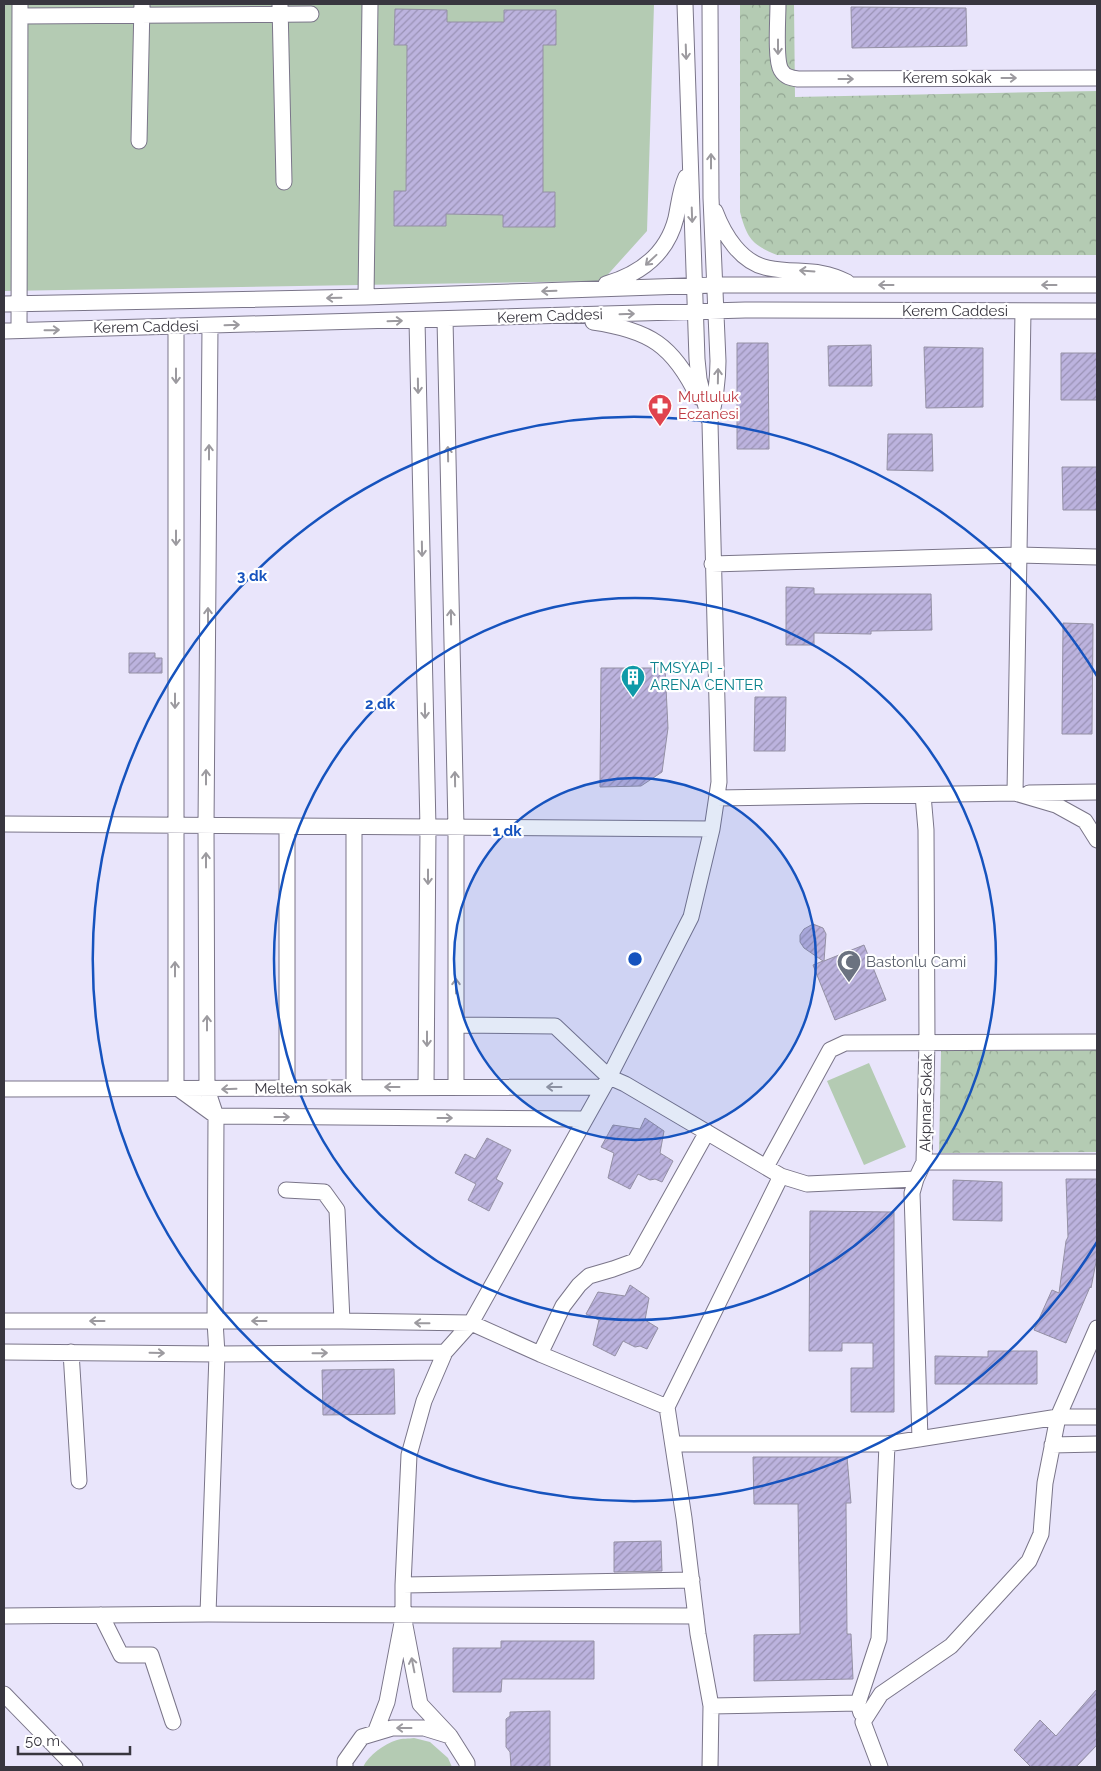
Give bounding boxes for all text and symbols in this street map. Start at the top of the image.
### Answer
one-way arrow [773,38,783,55]
one-way arrow [682,44,691,60]
street label: Kerem sokak [902,69,992,87]
one-way arrow [1000,73,1017,83]
one-way arrow [838,74,854,84]
one-way arrow [706,153,716,170]
one-way arrow [687,207,696,223]
one-way arrow [645,254,658,266]
one-way arrow [799,266,815,276]
one-way arrow [878,280,894,290]
one-way arrow [1041,280,1057,290]
one-way arrow [541,286,557,296]
one-way arrow [326,293,342,302]
street label: Kerem Caddesi [902,302,1008,320]
street label: Kerem Caddesi [497,305,603,327]
one-way arrow [619,309,635,319]
one-way arrow [387,316,403,325]
street label: Kerem Caddesi [93,317,199,337]
one-way arrow [224,321,240,330]
one-way arrow [44,325,60,334]
one-way arrow [172,367,181,383]
one-way arrow [713,368,723,384]
one-way arrow [413,378,423,394]
place label: Mutluluk Eczanesi [678,388,739,423]
pharmacy icon: Mutluluk Eczanesi [647,393,673,427]
one-way arrow [204,445,214,461]
one-way arrow [443,447,453,463]
one-way arrow [171,530,181,546]
one-way arrow [417,540,427,556]
text: 3 dk [237,567,268,585]
one-way arrow [203,607,213,624]
one-way arrow [446,609,456,626]
place label: TMSYAPI - ARENA CENTER [650,659,763,694]
building icon: TMSYAPI - ARENA CENTER [620,664,646,698]
one-way arrow [170,692,180,708]
text: 2 dk [365,695,396,713]
one-way arrow [420,702,430,719]
one-way arrow [201,770,211,786]
one-way arrow [450,772,460,788]
text: 1 dk [492,822,522,840]
one-way arrow [201,853,211,869]
one-way arrow [423,868,432,884]
mosque icon: Bastonlu Cami [836,949,862,983]
centre of rings [626,950,644,968]
place label: Bastonlu Cami [866,953,966,971]
one-way arrow [170,961,180,977]
one-way arrow [451,978,461,994]
one-way arrow [202,1015,212,1032]
one-way arrow [422,1031,431,1047]
street label: Akpınar Sokak [916,1054,936,1152]
street label: Meltem sokak [254,1078,352,1098]
one-way arrow [384,1082,400,1092]
one-way arrow [546,1082,562,1092]
one-way arrow [221,1084,237,1093]
one-way arrow [274,1112,290,1122]
one-way arrow [436,1113,453,1123]
one-way arrow [89,1316,106,1326]
one-way arrow [252,1316,268,1326]
one-way arrow [414,1318,430,1327]
one-way arrow [149,1348,165,1358]
one-way arrow [312,1348,328,1358]
one-way arrow [407,1658,417,1674]
one-way arrow [396,1723,412,1733]
scale bar [18,1724,130,1756]
text: 50 m [25,1732,60,1750]

